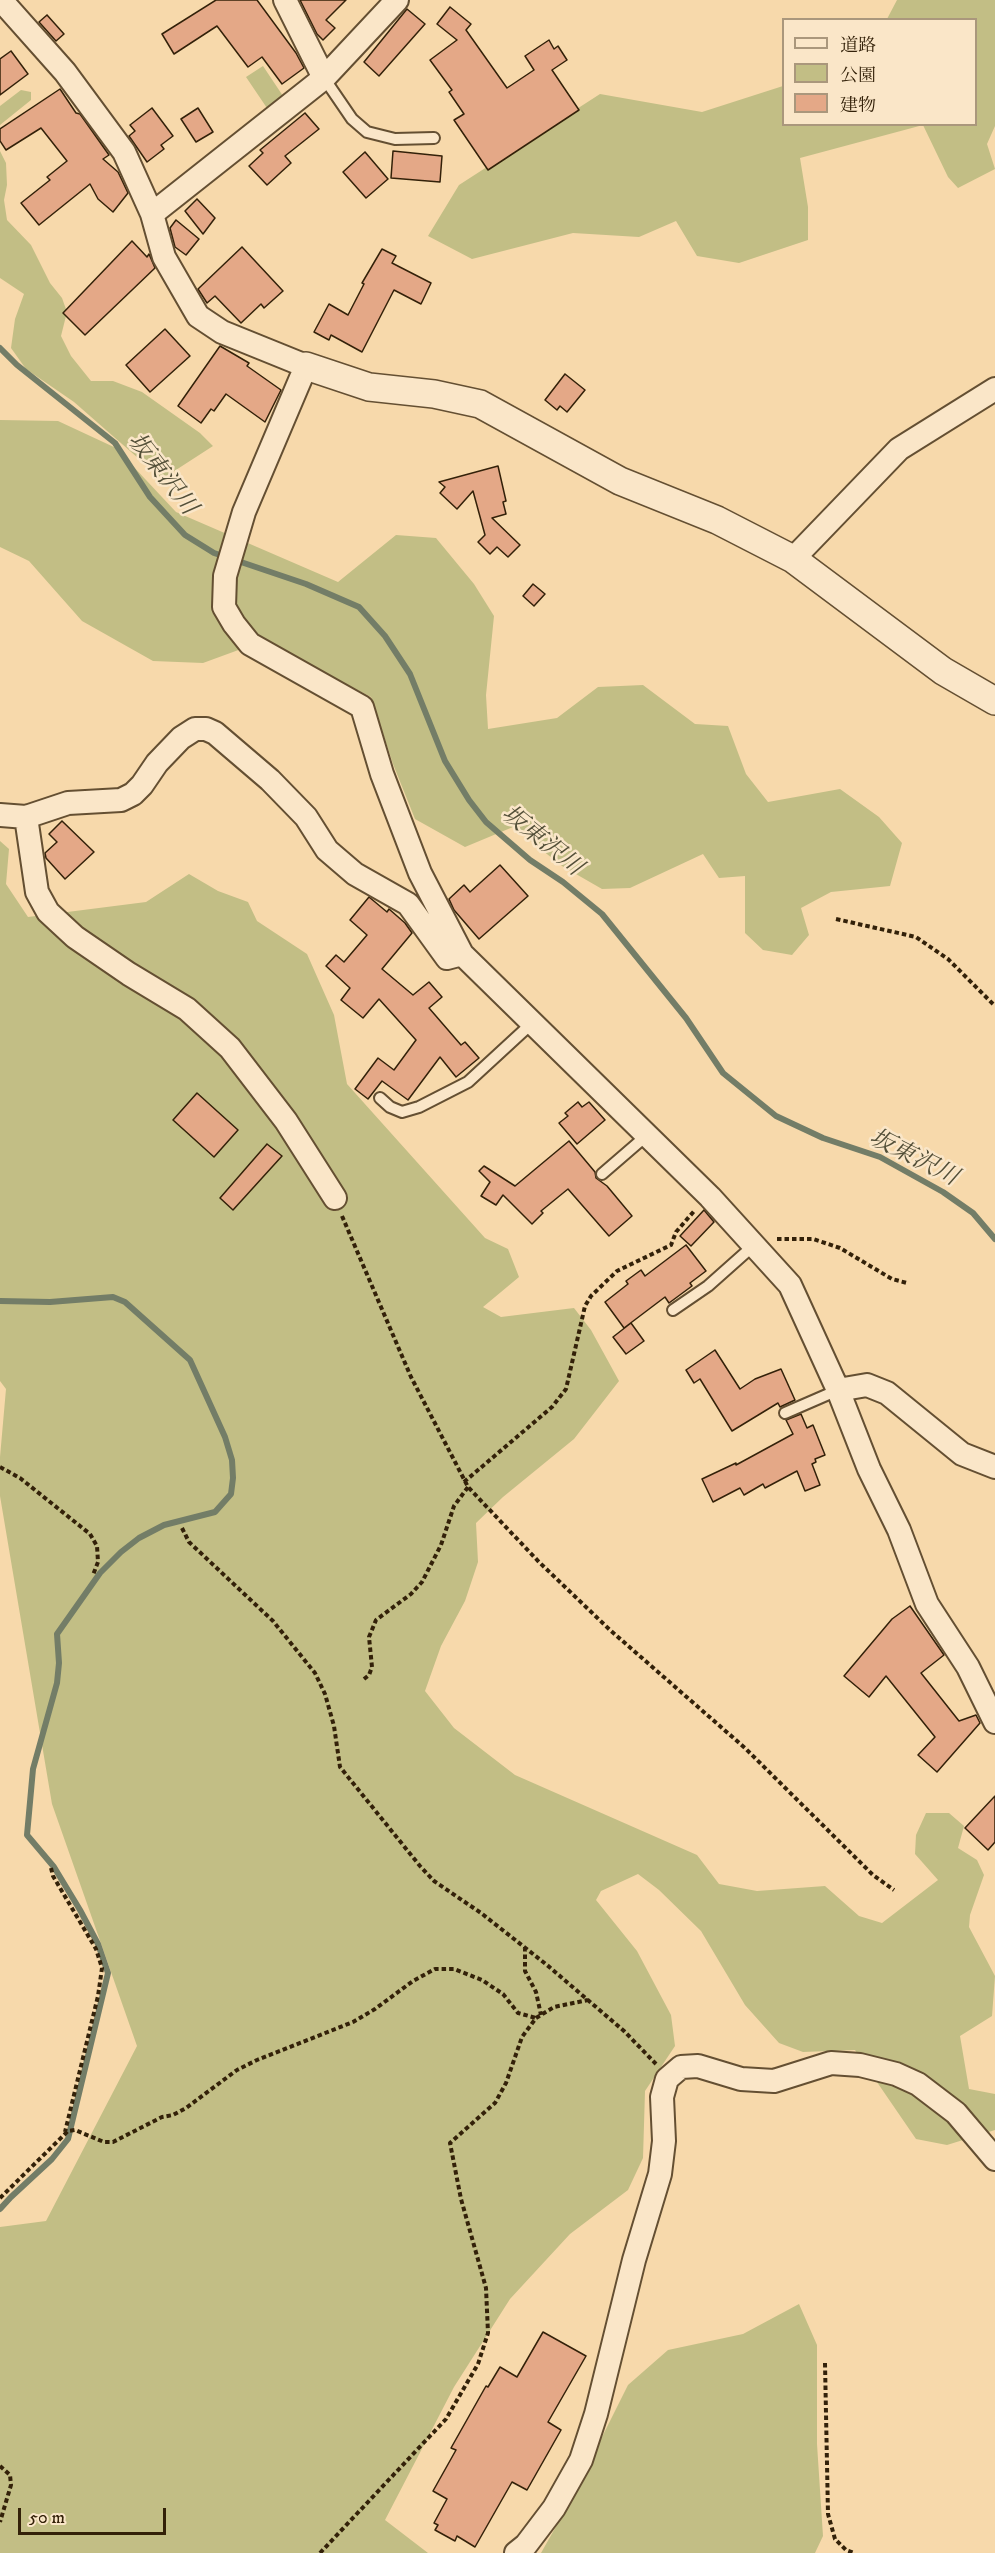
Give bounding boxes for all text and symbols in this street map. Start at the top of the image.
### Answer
legend [782,18,977,126]
text: 道路 [840,35,876,57]
text: 公園 [840,65,876,87]
text: 建物 [840,95,876,117]
water label: 坂東沢川 [120,428,202,522]
water label: 坂東沢川 [495,801,587,883]
water label: 坂東沢川 [864,1124,962,1194]
scale bar [21,2496,170,2534]
text: 50 m [29,2507,65,2529]

